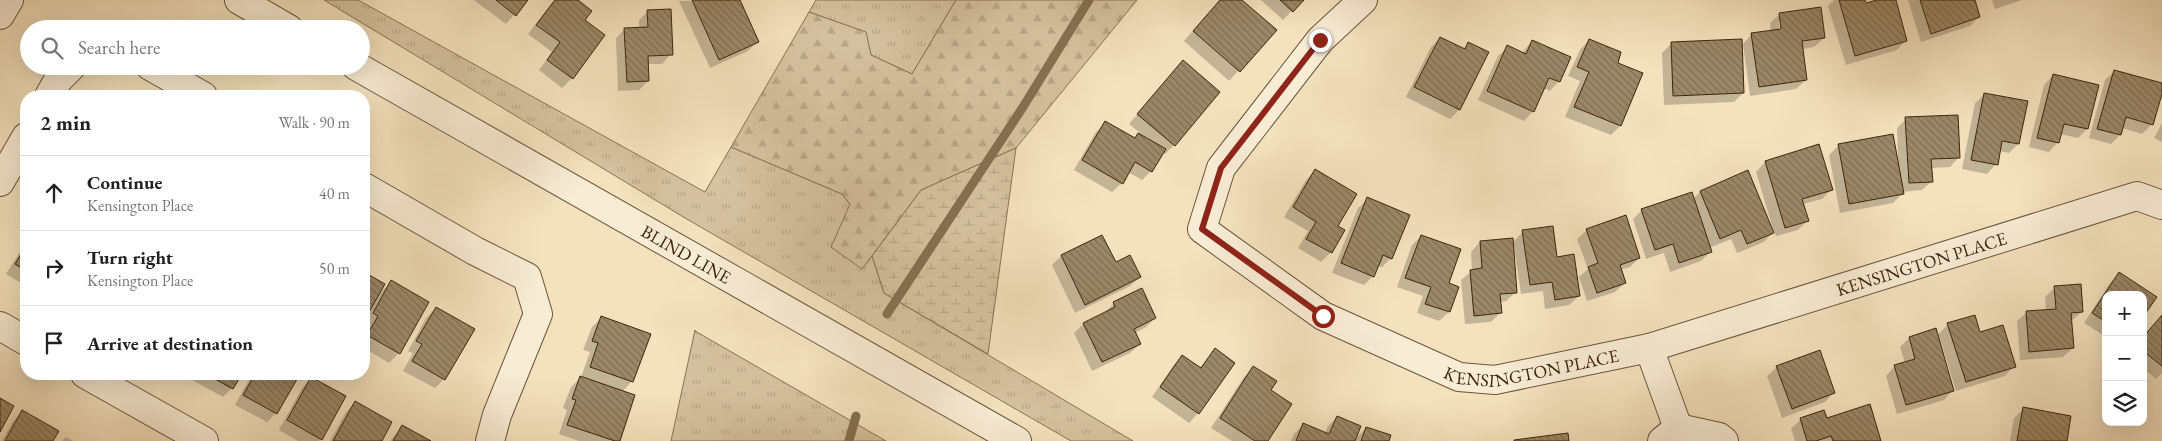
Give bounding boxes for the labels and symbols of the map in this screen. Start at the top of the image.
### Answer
route end [1309,29,1332,52]
street label: BLIND LINE [637,219,736,288]
street label: KENSINGTON PLACE [1833,226,2009,301]
route start [1312,305,1335,328]
street label: KENSINGTON PLACE [1440,343,1621,391]

